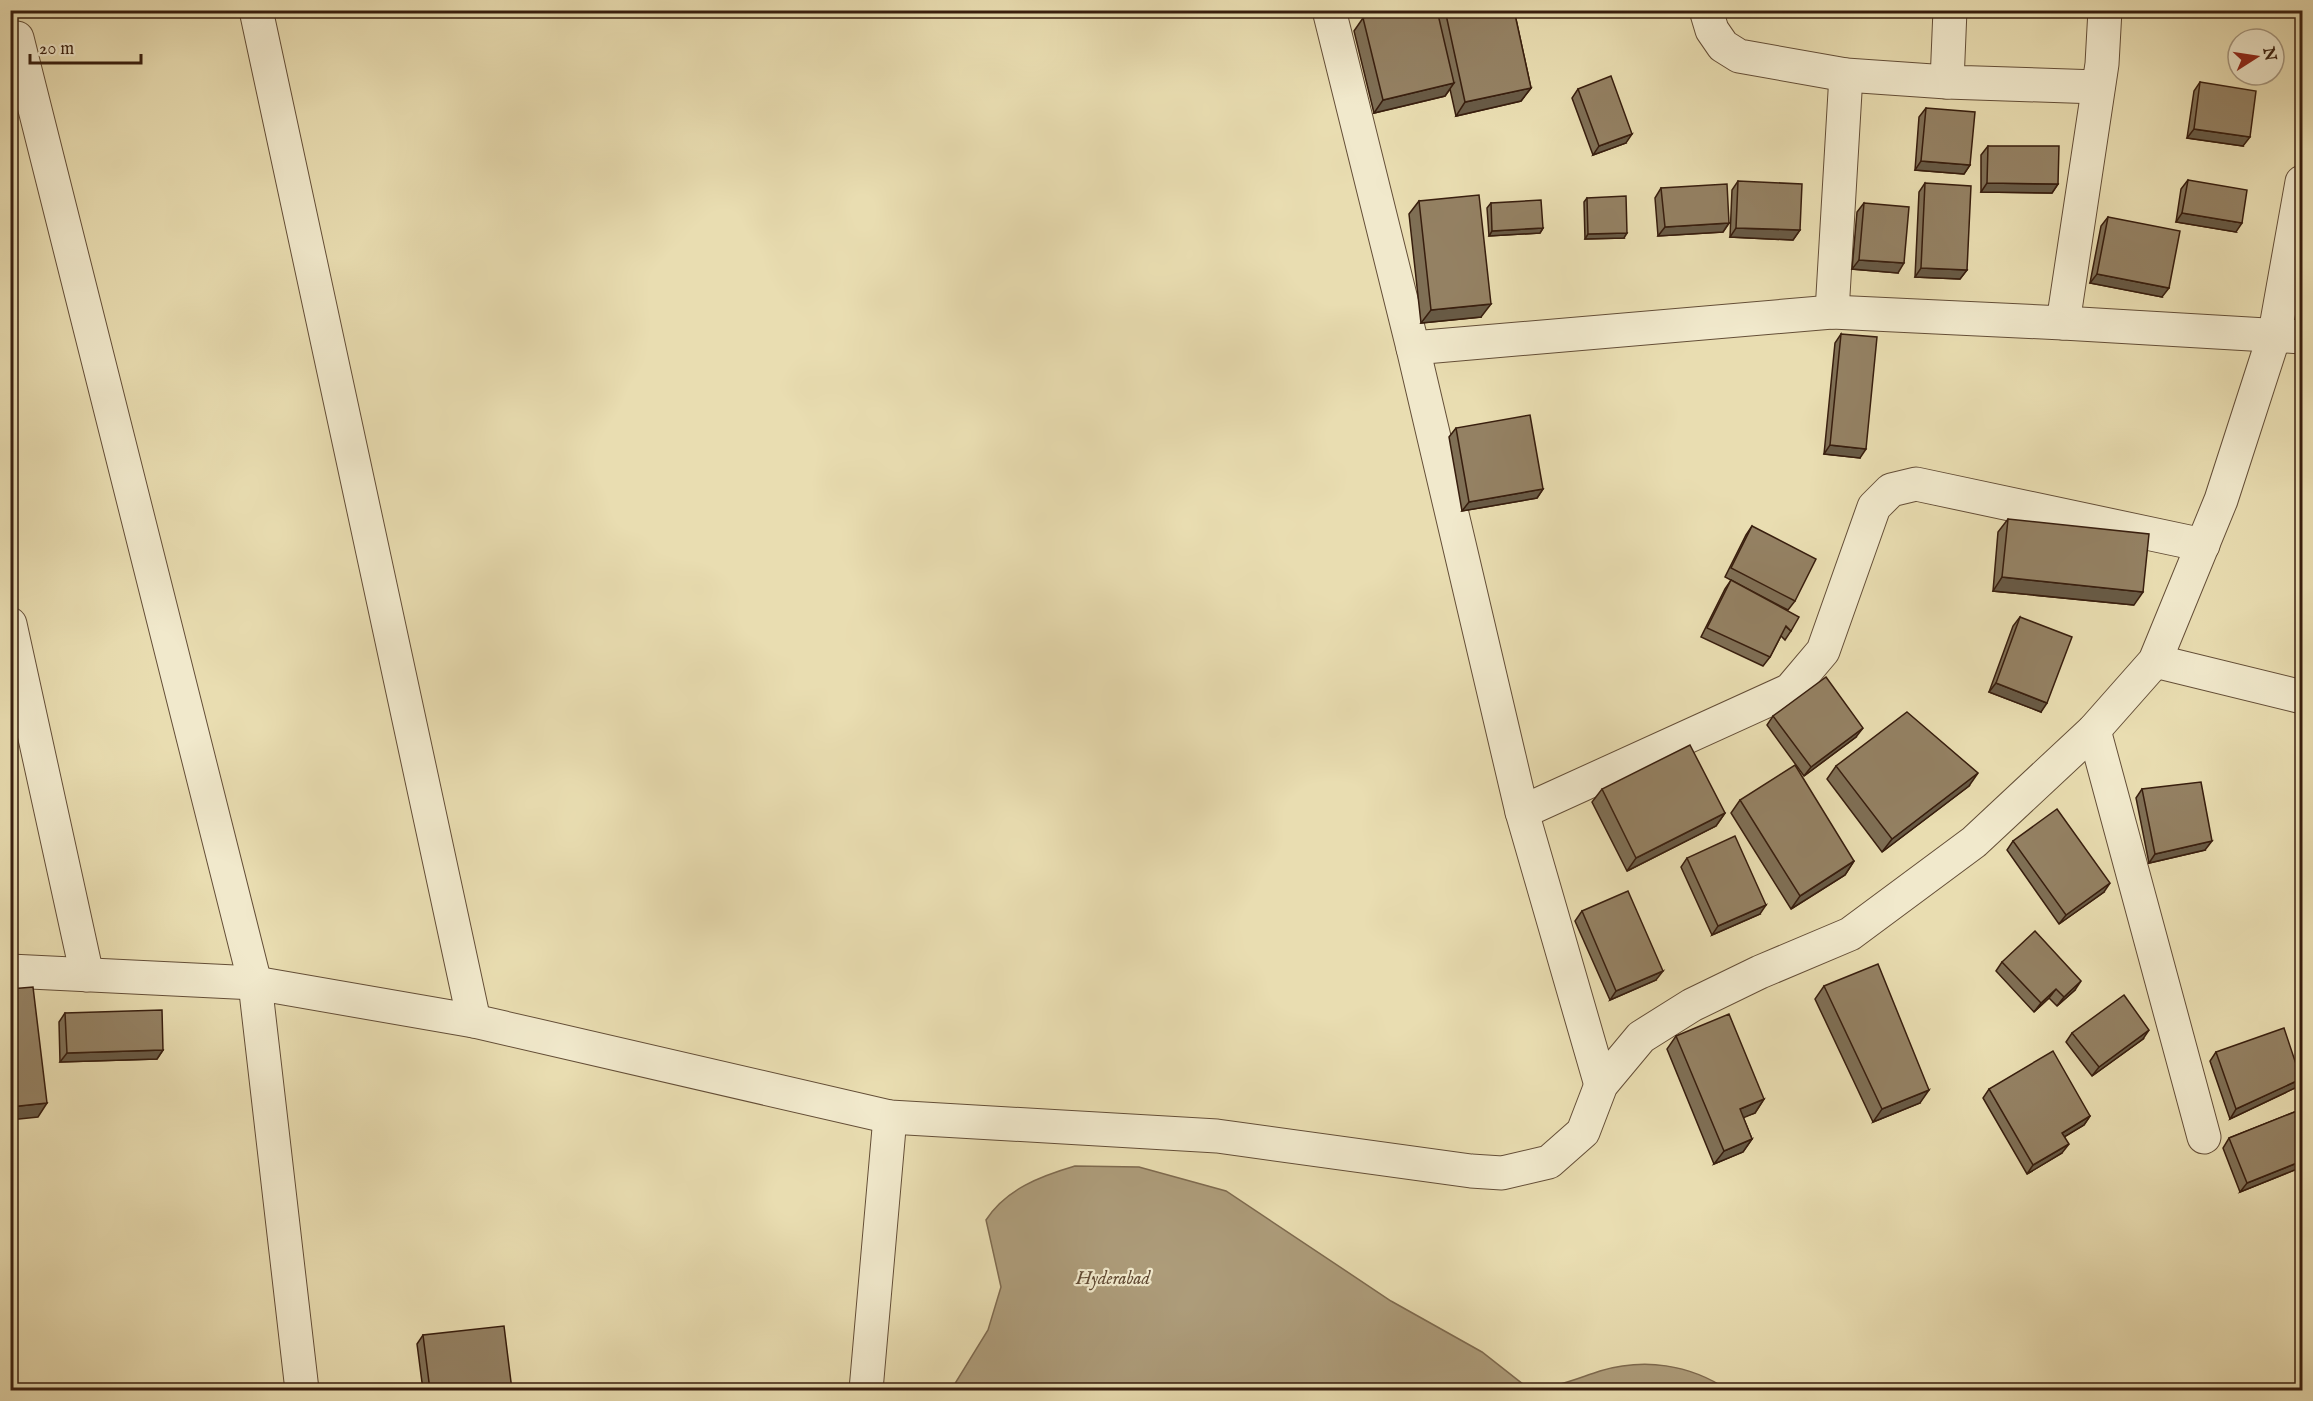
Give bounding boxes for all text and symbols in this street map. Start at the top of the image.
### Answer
scale bar [30,27,141,65]
north arrow [2226,27,2286,87]
text: 20 m [39,38,74,61]
text: N [2257,44,2280,63]
water label: Hyderabad [1075,1268,1151,1291]

